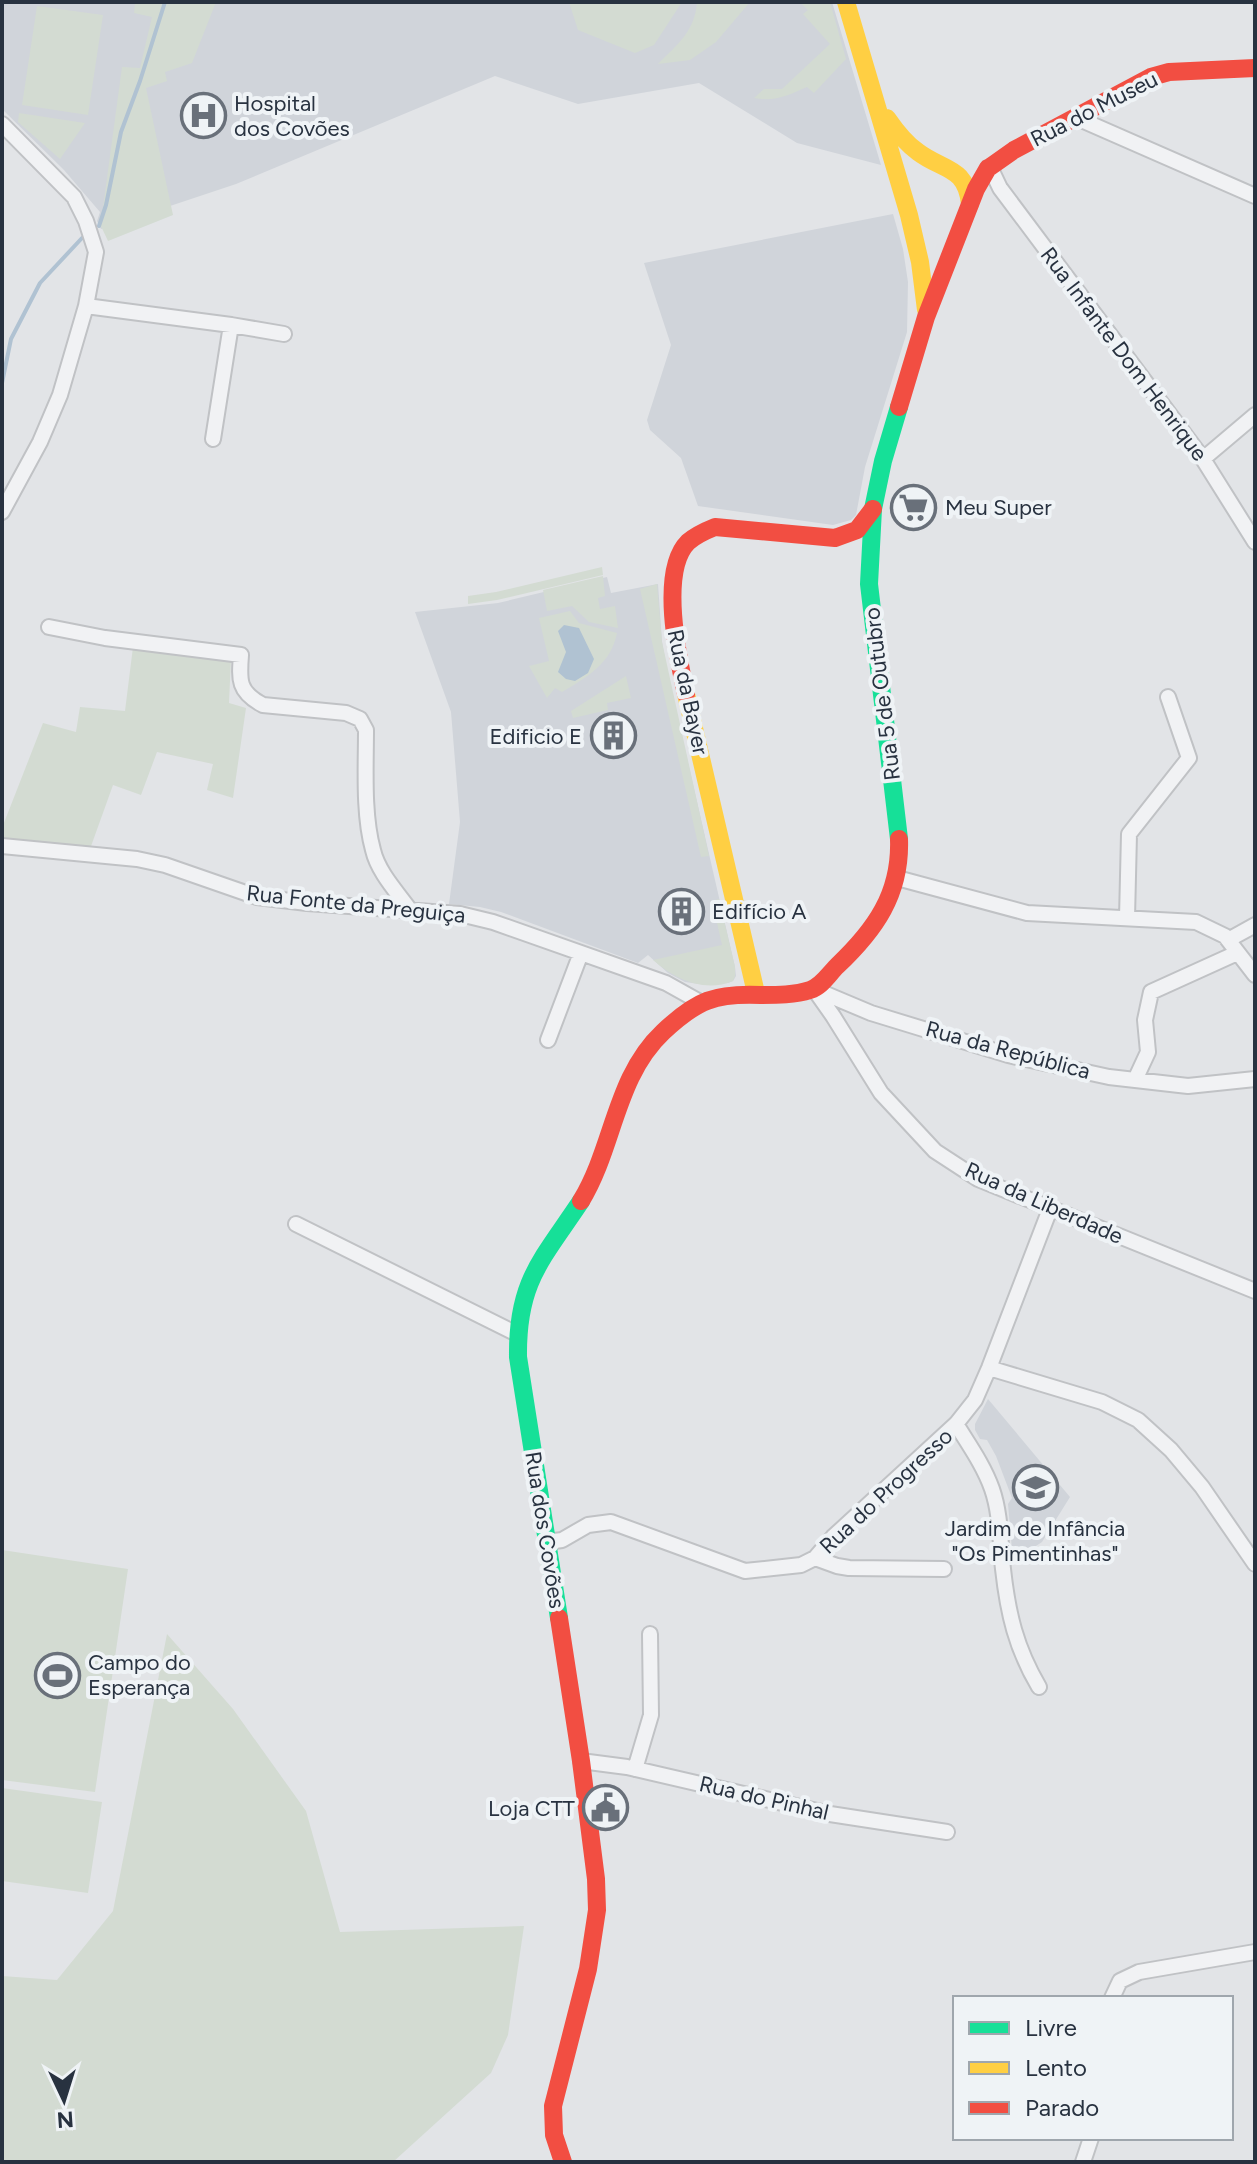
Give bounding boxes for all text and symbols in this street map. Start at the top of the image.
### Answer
street label: Rua do Museu [1026,65,1162,153]
place label: Hospital dos Covões [234,90,350,142]
hospital icon: Hospital dos Covões [179,92,227,140]
street label: Rua Infante Dom Henrique [1035,242,1213,466]
supermarket icon: Meu Super [890,483,938,531]
place label: Meu Super [945,494,1052,521]
street label: Rua 5 de Outubro [858,606,906,782]
street label: Rua da Bayer [662,627,715,758]
building icon: Edificio E [589,712,637,760]
place label: Edificio E [490,723,582,750]
street label: Rua Fonte da Preguiça [245,879,467,929]
building icon: Edifício A [657,887,705,935]
place label: Edifício A [712,898,806,925]
street label: Rua da República [923,1015,1093,1085]
street label: Rua da Liberdade [961,1156,1127,1250]
street label: Rua do Progresso [814,1422,958,1560]
street label: Rua dos Covões [519,1450,571,1610]
school or university icon: Jardim de Infância "Os Pimentinhas" [1011,1463,1059,1511]
place label: Jardim de Infância "Os Pimentinhas" [945,1515,1125,1567]
place label: Campo do Esperança [88,1649,191,1701]
sports icon: Campo do Esperança [33,1651,81,1699]
street label: Rua do Pinhal [697,1770,831,1826]
public building icon: Loja CTT [582,1784,630,1832]
place label: Loja CTT [488,1795,575,1822]
legend [953,1996,1233,2140]
text: Livre [1025,2013,1077,2042]
text: Lento [1025,2053,1087,2082]
north arrow [24,2060,104,2140]
text: Parado [1025,2093,1099,2122]
text: N [56,2105,75,2134]

